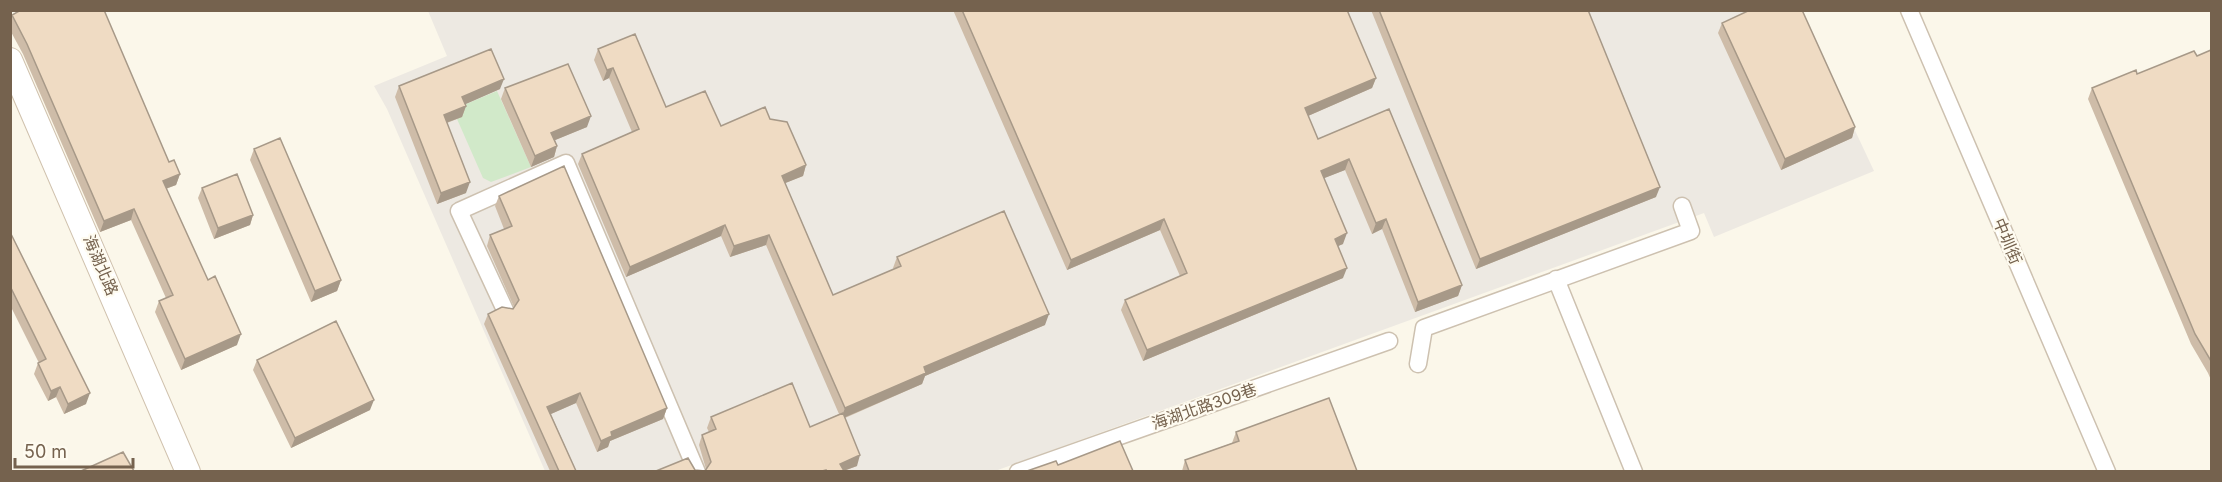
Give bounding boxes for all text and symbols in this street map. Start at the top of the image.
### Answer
street label: 中圳街 [1989,215,2027,267]
street label: 海湖北路 [79,232,123,298]
street label: 海湖北路309巷 [1149,379,1259,433]
scale bar [15,431,134,469]
text: 50 m [24,441,67,462]

